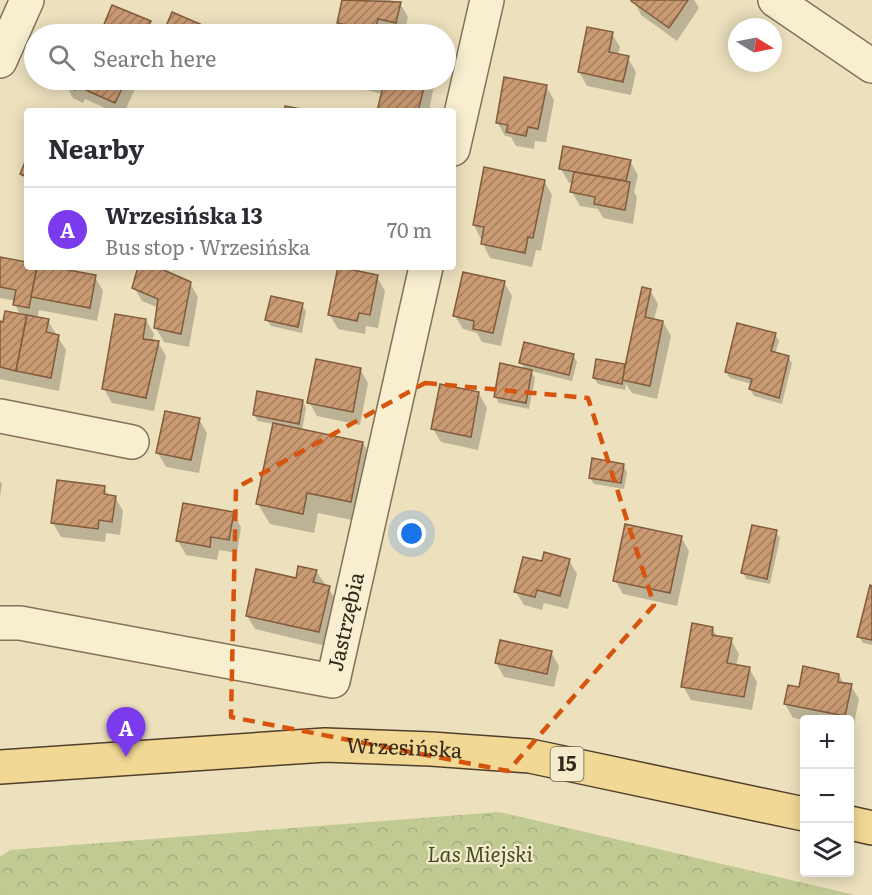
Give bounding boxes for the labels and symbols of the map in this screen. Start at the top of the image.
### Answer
north arrow [728,18,782,72]
your location [397,519,426,548]
street label: Jastrzębia [318,568,370,674]
pin: A [106,708,146,757]
street label: Wrzesińska [346,728,464,764]
road number: 15 [550,747,584,781]
park label: Las Miejski [427,837,534,868]

